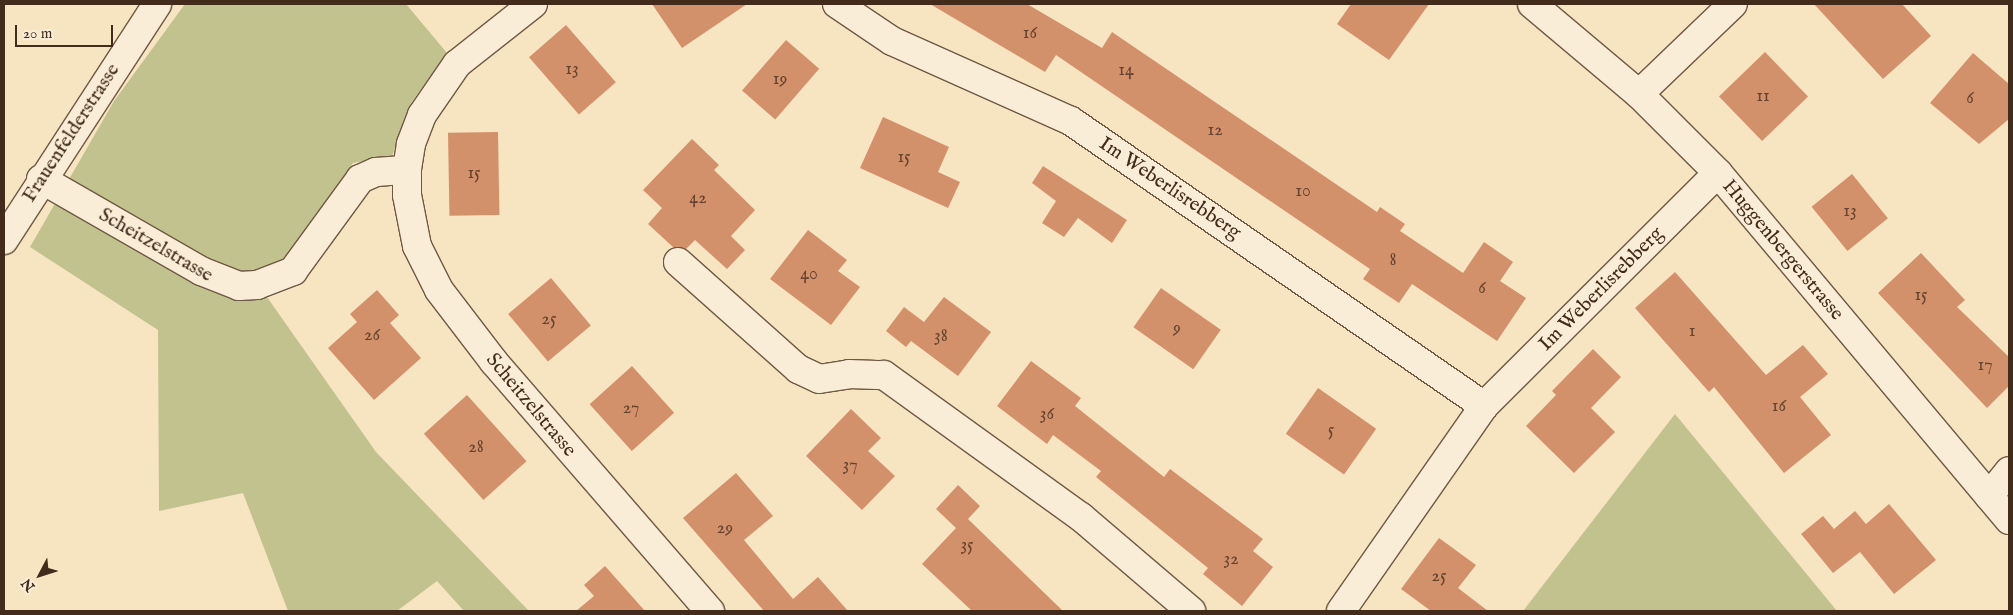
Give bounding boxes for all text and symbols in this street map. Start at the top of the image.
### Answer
scale bar [18,15,115,47]
house number: 16 [1023,23,1037,45]
text: 20 m [23,24,52,43]
street label: Frauenfelderstrasse [17,59,125,207]
house number: 13 [565,59,579,81]
house number: 14 [1118,60,1134,82]
house number: 19 [773,69,787,91]
house number: 11 [1756,86,1770,108]
house number: 6 [1966,88,1974,110]
house number: 12 [1207,120,1223,142]
street label: Im Weberlisrebberg [1094,132,1246,244]
house number: 15 [897,147,911,169]
house number: 15 [467,163,481,185]
street label: Huggenbergerstrasse [1717,175,1849,325]
house number: 10 [1295,181,1311,203]
house number: 42 [689,188,707,210]
house number: 13 [1843,201,1857,223]
street label: Scheitzelstrasse [95,203,217,287]
street label: Im Weberlisrebberg [1534,222,1668,356]
house number: 8 [1389,250,1397,272]
house number: 40 [800,264,818,286]
house number: 6 [1478,278,1486,300]
house number: 15 [1914,285,1928,307]
house number: 25 [542,309,556,331]
house number: 9 [1173,318,1181,340]
house number: 1 [1689,321,1695,343]
house number: 26 [364,325,380,347]
house number: 38 [934,326,948,348]
street label: Scheitzelstrasse [481,348,581,462]
house number: 17 [1977,355,1993,377]
house number: 16 [1772,396,1786,418]
house number: 27 [623,398,639,420]
house number: 36 [1040,404,1054,426]
house number: 5 [1328,420,1334,442]
house number: 28 [468,437,484,459]
house number: 37 [842,455,858,477]
house number: 29 [717,518,733,540]
house number: 35 [960,535,974,557]
house number: 32 [1223,549,1239,571]
north arrow [15,550,65,600]
house number: 25 [1432,566,1446,588]
text: N [18,574,39,595]

